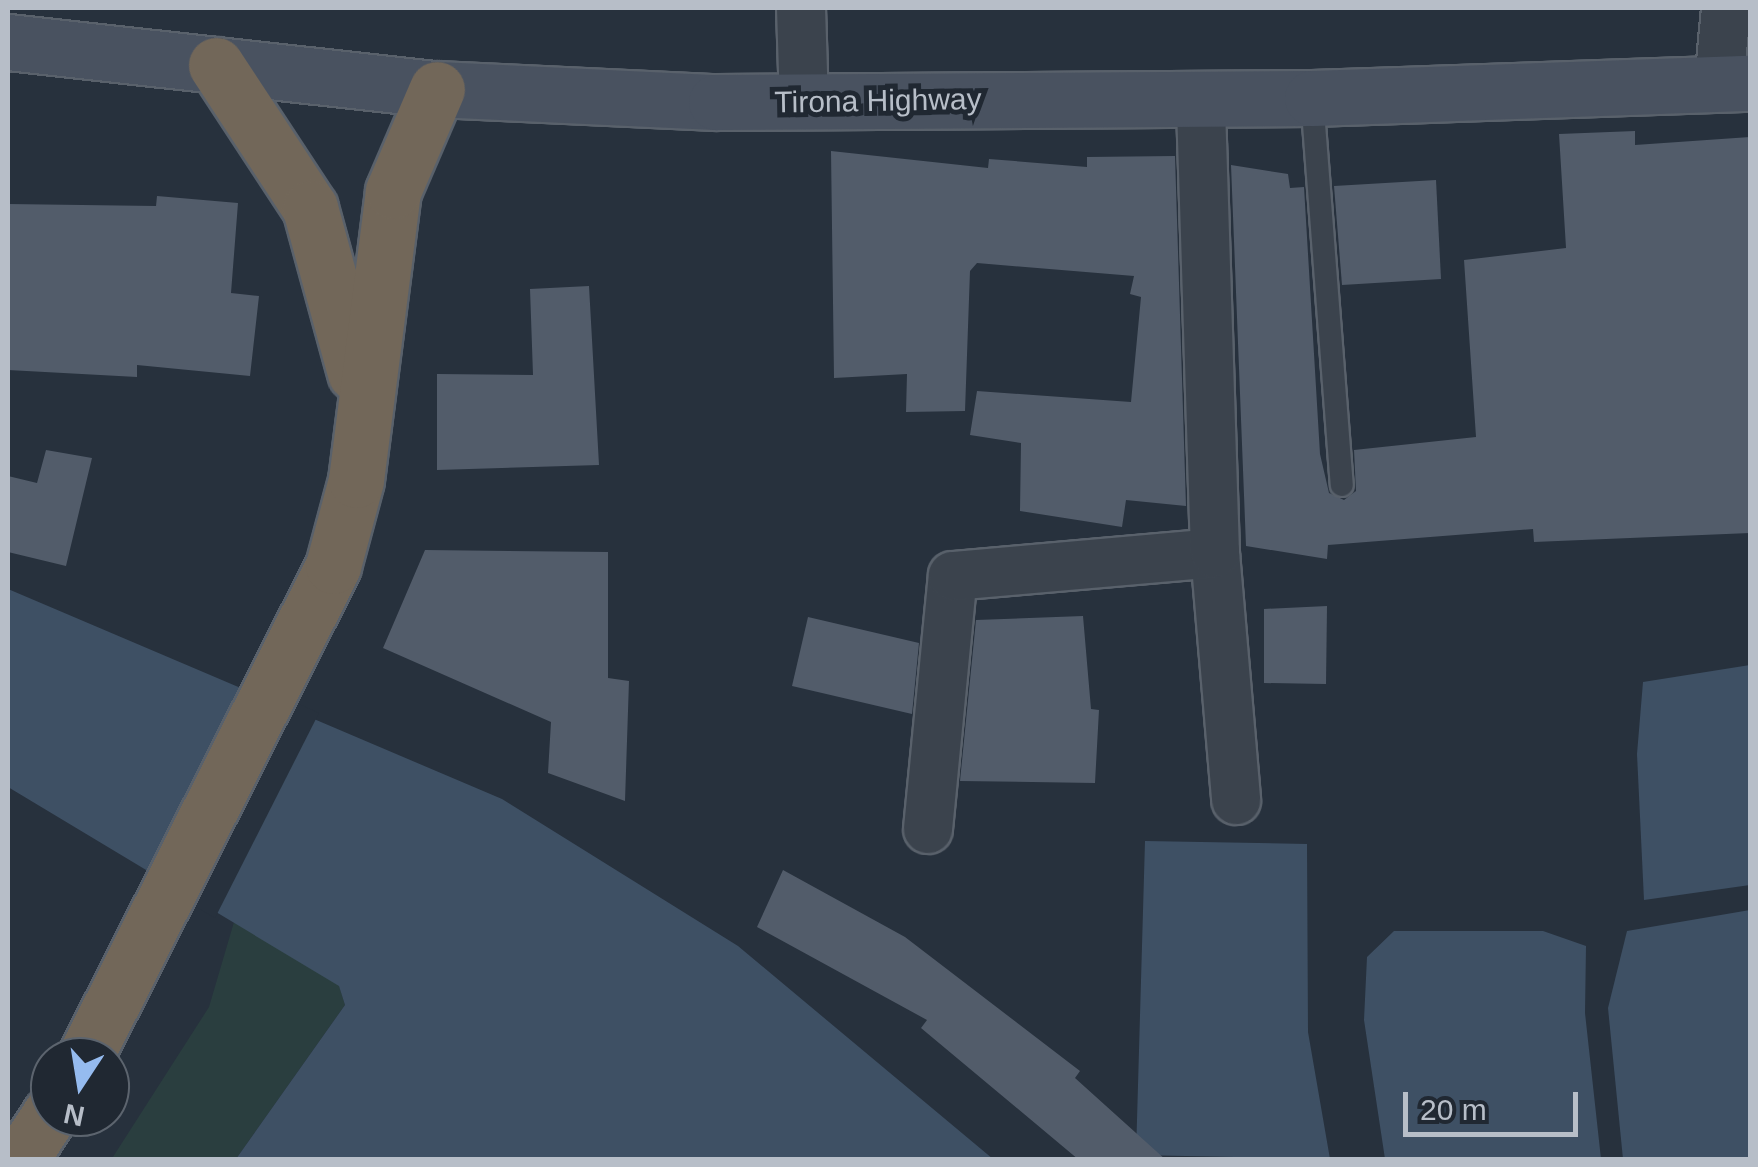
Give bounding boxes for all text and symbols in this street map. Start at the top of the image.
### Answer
street label: Tirona Highway [774,81,982,121]
north arrow [30,1037,130,1137]
scale bar [1408,1072,1583,1134]
text: 20 m [1420,1093,1487,1126]
text: N [61,1098,87,1132]

